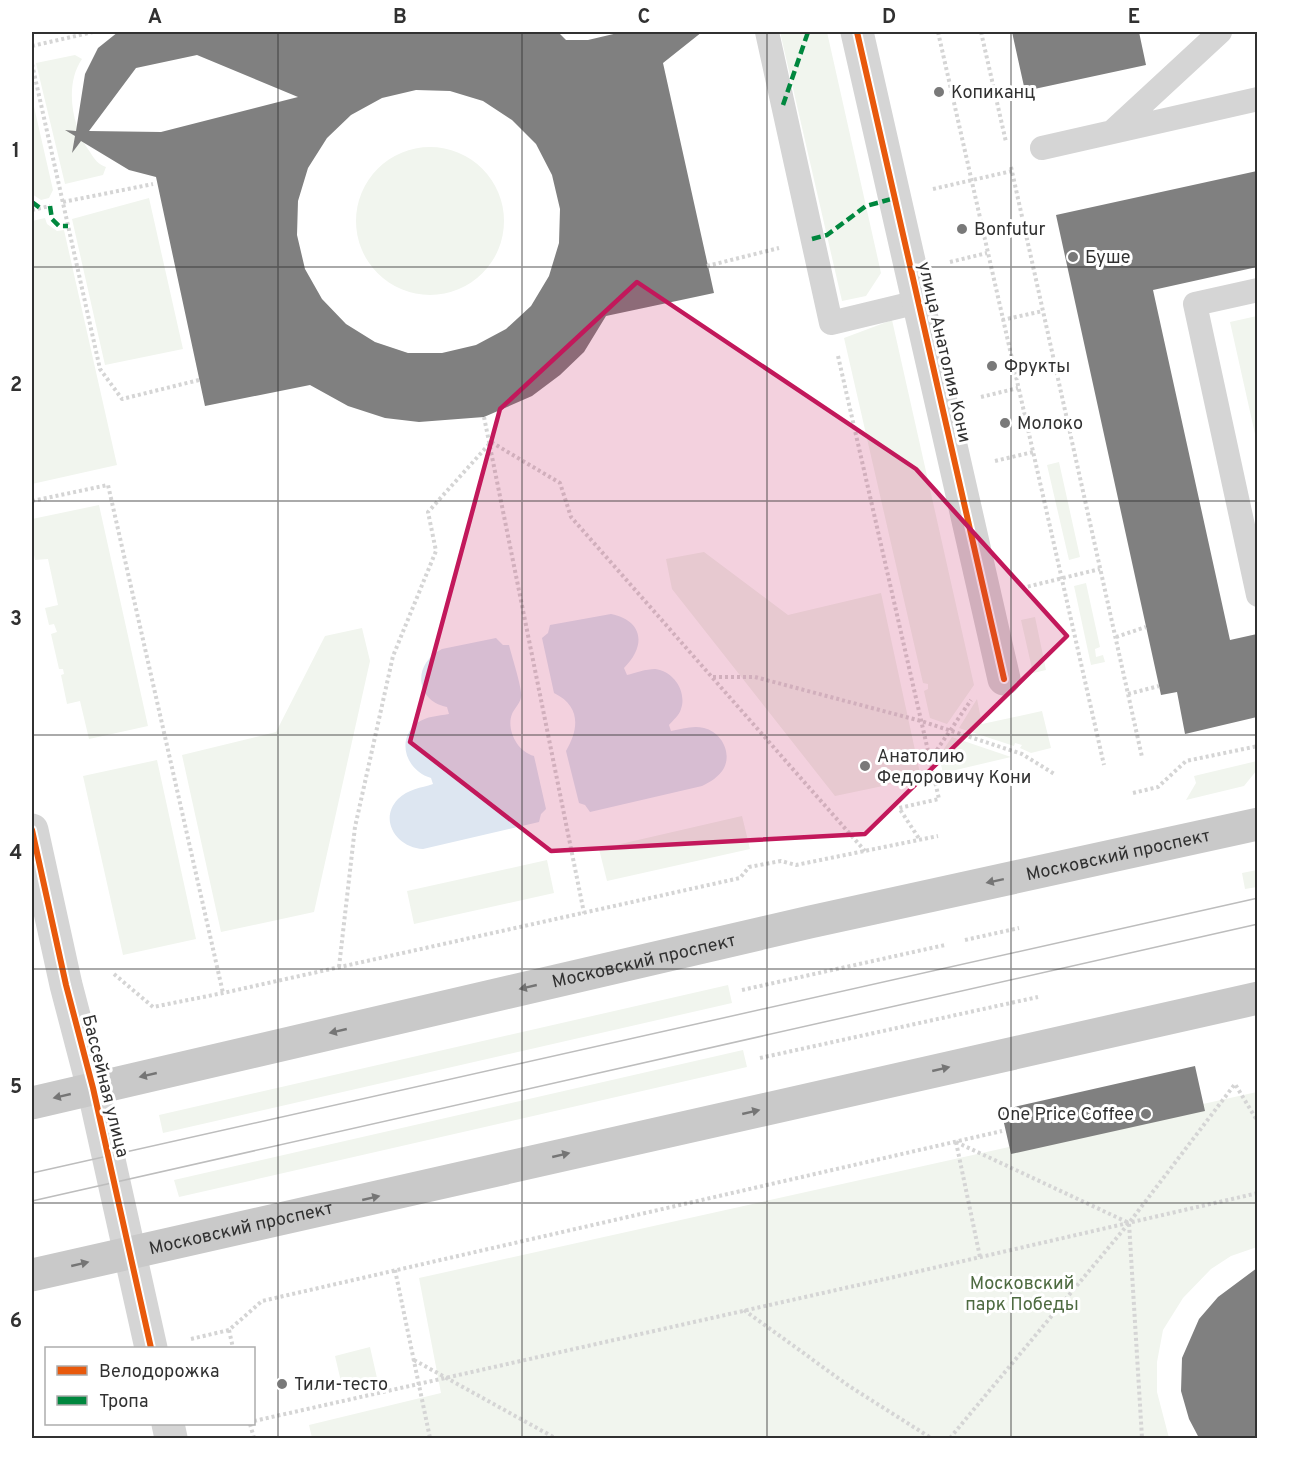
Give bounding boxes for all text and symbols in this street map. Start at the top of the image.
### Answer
text: A [148,5,162,31]
text: B [393,5,407,31]
text: C [638,5,650,31]
text: D [882,5,896,31]
text: E [1128,5,1140,31]
place label: Копиканц [951,82,1036,105]
marker: Копиканц [932,85,946,99]
text: 1 [12,139,20,165]
place label: Bonfutur [974,219,1045,242]
marker: Bonfutur [955,222,969,236]
place label: Буше [1085,247,1130,270]
marker: Буше [1066,250,1080,264]
street label: улица Анатолия Кони [912,260,976,445]
place label: Фрукты [1004,356,1070,379]
marker: Фрукты [985,359,999,373]
text: 2 [10,373,22,399]
place label: Молоко [1017,413,1083,436]
marker: Молоко [998,416,1012,430]
text: 3 [10,607,22,633]
place label: Анатолию Федоровичу Кони [877,746,1031,790]
marker: Анатолию Федоровичу Кони [858,759,872,773]
street label: Московский проспект [1024,825,1213,887]
text: 4 [10,841,22,867]
one-way arrow [986,877,1004,887]
street label: Московский проспект [550,930,738,995]
one-way arrow [518,983,537,992]
street label: Бассейная улица [76,1012,133,1160]
one-way arrow [328,1027,347,1036]
one-way arrow [932,1064,951,1074]
one-way arrow [139,1071,157,1081]
text: 5 [10,1075,22,1101]
one-way arrow [53,1091,71,1101]
place label: One Price Coffee [997,1104,1134,1127]
one-way arrow [742,1107,761,1116]
marker: One Price Coffee [1139,1107,1153,1121]
one-way arrow [552,1150,571,1159]
one-way arrow [361,1193,380,1202]
street label: Московский проспект [147,1197,335,1261]
one-way arrow [71,1258,90,1268]
park label: Московский парк Победы [965,1273,1079,1317]
text: 6 [10,1309,22,1335]
legend [45,1347,255,1425]
text: Велодорожка [99,1361,219,1384]
place label: Тили-тесто [294,1374,388,1397]
marker: Тили-тесто [275,1377,289,1391]
text: Тропа [99,1391,148,1414]

